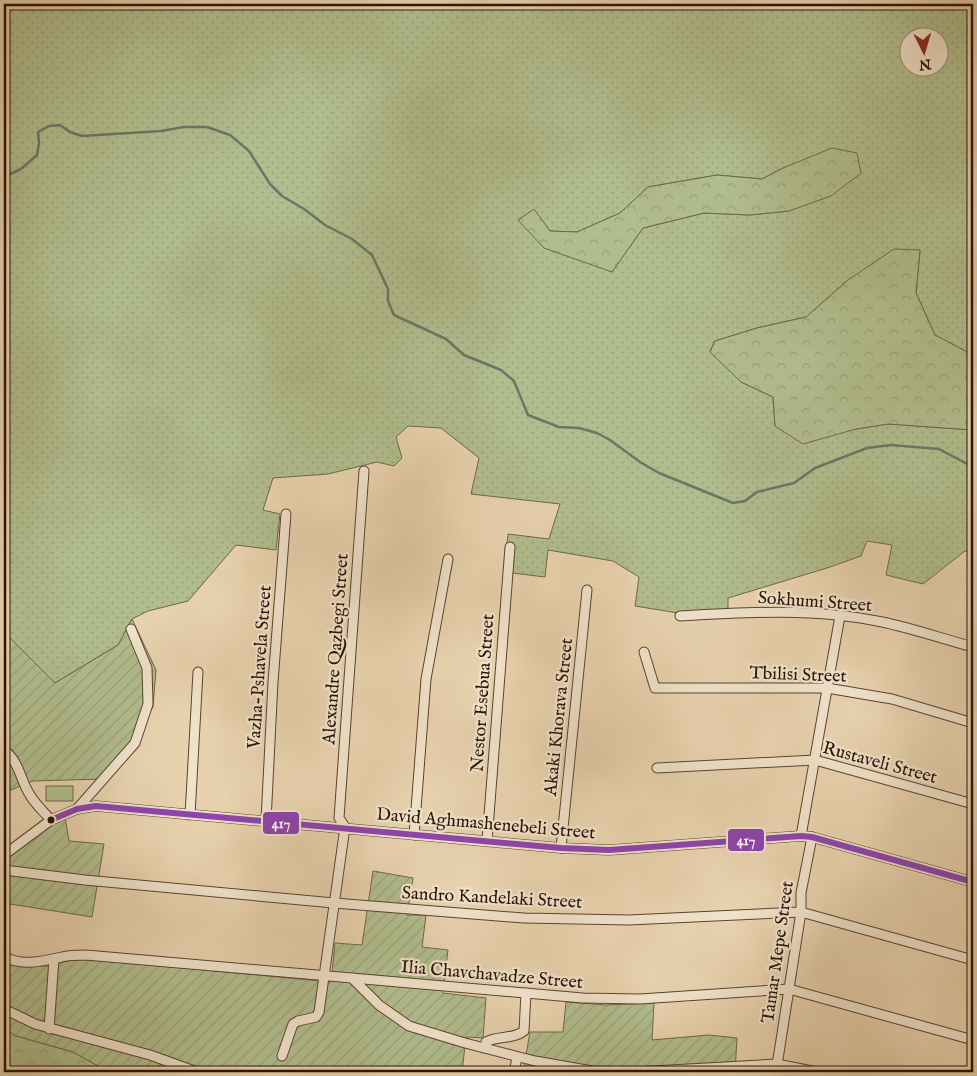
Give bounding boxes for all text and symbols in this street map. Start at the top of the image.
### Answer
north arrow [900,28,950,78]
text: N [918,54,933,73]
street label: Alexandre Qazbegi Street [318,553,355,747]
street label: Vazha-Pshavela Street [243,585,278,751]
street label: Sokhumi Street [757,587,873,618]
street label: Nestor Esebua Street [467,613,500,773]
street label: Akaki Khorava Street [540,637,579,798]
street label: Tbilisi Street [749,662,847,689]
street label: Rustaveli Street [820,737,939,790]
street label: David Aghmashenebeli Street [375,803,596,846]
line badge: 417 [262,811,300,835]
unlabelled marker [46,815,56,825]
text: 417 [272,815,291,833]
line badge: 417 [727,828,765,852]
text: 417 [737,832,756,850]
street label: Tamar Mepe Street [757,880,800,1025]
street label: Sandro Kandelaki Street [401,882,583,915]
street label: Ilia Chavchavadze Street [400,956,584,995]

